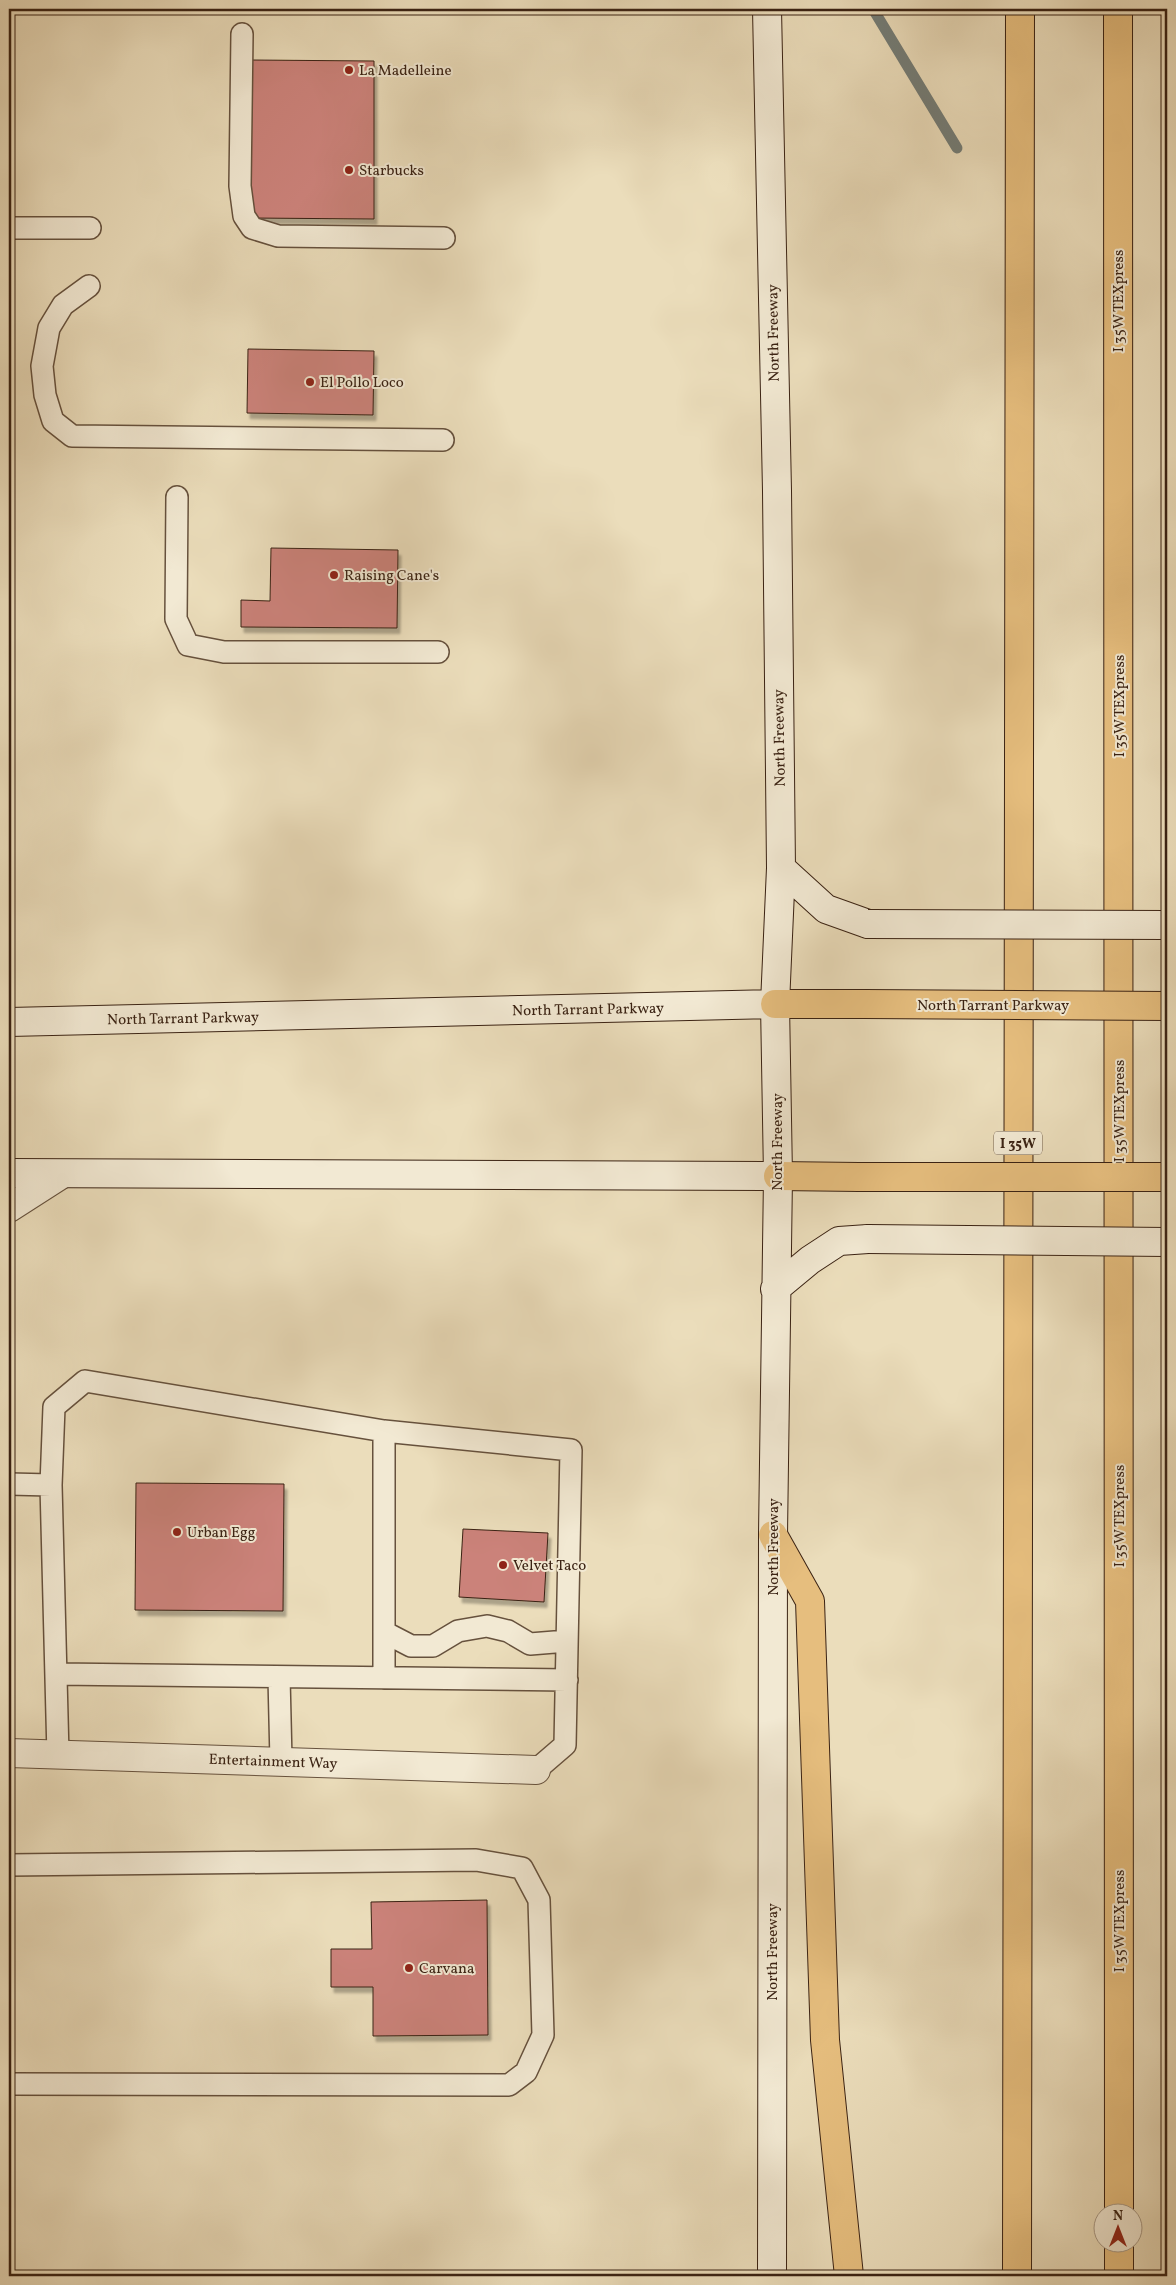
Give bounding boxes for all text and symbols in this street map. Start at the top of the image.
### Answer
place label: La Madelleine [359,61,452,82]
marker: La Madelleine [343,64,355,76]
place label: Starbucks [359,161,424,182]
marker: Starbucks [343,164,355,176]
street label: I 35W TEXpress [1109,250,1130,352]
street label: North Freeway [763,284,786,382]
place label: El Pollo Loco [320,373,404,394]
marker: El Pollo Loco [304,376,316,388]
place label: Raising Cane's [344,566,439,587]
marker: Raising Cane's [328,569,340,581]
street label: I 35W TEXpress [1110,655,1131,757]
street label: North Freeway [769,689,792,787]
street label: North Tarrant Parkway [917,996,1069,1017]
street label: North Tarrant Parkway [512,999,664,1022]
street label: North Tarrant Parkway [107,1008,259,1031]
street label: I 35W TEXpress [1110,1060,1131,1162]
street label: North Freeway [768,1093,789,1191]
road number: I 35W [994,1132,1042,1154]
street label: I 35W TEXpress [1110,1465,1131,1567]
street label: North Freeway [764,1498,785,1596]
place label: Urban Egg [187,1523,256,1544]
marker: Urban Egg [171,1526,183,1538]
place label: Velvet Taco [513,1556,586,1577]
marker: Velvet Taco [497,1559,509,1571]
street label: Entertainment Way [208,1750,338,1775]
street label: I 35W TEXpress [1110,1870,1131,1972]
street label: North Freeway [763,1903,784,2001]
place label: Carvana [419,1959,474,1980]
marker: Carvana [403,1962,415,1974]
north arrow [1094,2202,1144,2252]
text: N [1113,2207,1123,2226]

